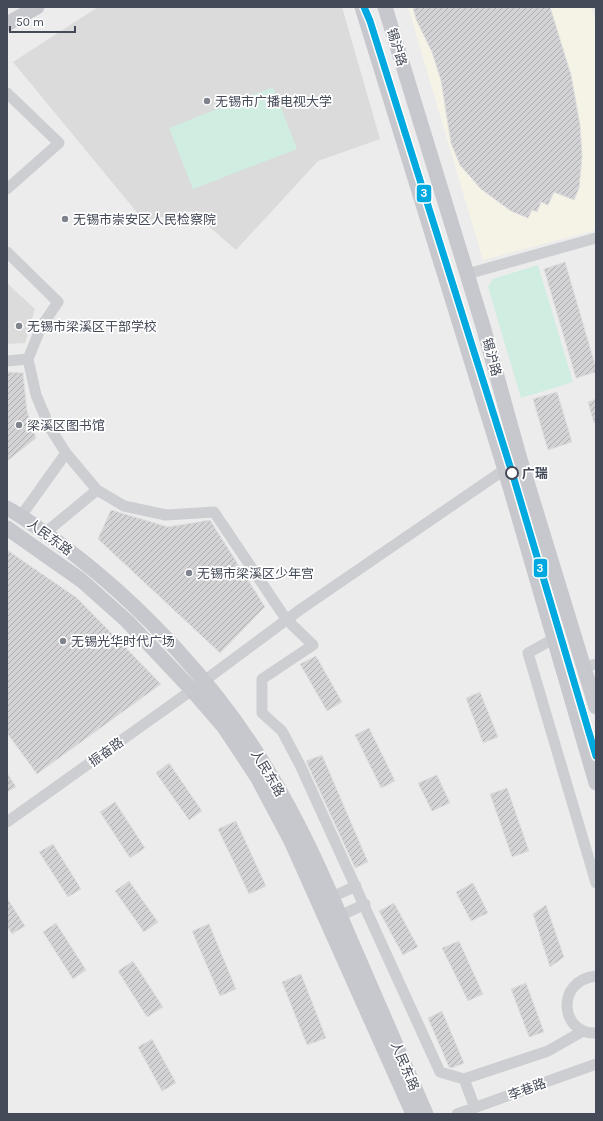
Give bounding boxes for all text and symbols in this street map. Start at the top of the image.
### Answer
scale bar [10,8,75,34]
text: 50 m [16,15,44,29]
street label: 锡沪路 [384,26,410,68]
place label: 无锡市广播电视大学 [215,94,332,109]
marker: 无锡市广播电视大学 [202,96,212,106]
line badge: 3 [416,184,432,203]
text: 3 [421,187,428,200]
place label: 无锡市崇安区人民检察院 [73,212,216,227]
marker: 无锡市崇安区人民检察院 [60,214,70,224]
place label: 无锡市梁溪区干部学校 [27,319,157,334]
marker: 无锡市梁溪区干部学校 [14,321,24,331]
street label: 锡沪路 [480,336,504,378]
place label: 梁溪区图书馆 [27,418,105,433]
marker: 梁溪区图书馆 [14,420,24,430]
marker: 广瑞 [505,466,519,480]
place label: 广瑞 [522,466,548,481]
street label: 人民东路 [25,516,75,558]
line badge: 3 [533,558,548,578]
text: 3 [537,562,544,575]
place label: 无锡市梁溪区少年宫 [197,566,314,581]
marker: 无锡市梁溪区少年宫 [184,568,194,578]
place label: 无锡光华时代广场 [71,634,175,649]
marker: 无锡光华时代广场 [58,636,68,646]
street label: 振奋路 [86,734,126,770]
street label: 人民东路 [248,747,288,799]
street label: 人民东路 [388,1039,422,1093]
street label: 李巷路 [506,1075,548,1103]

